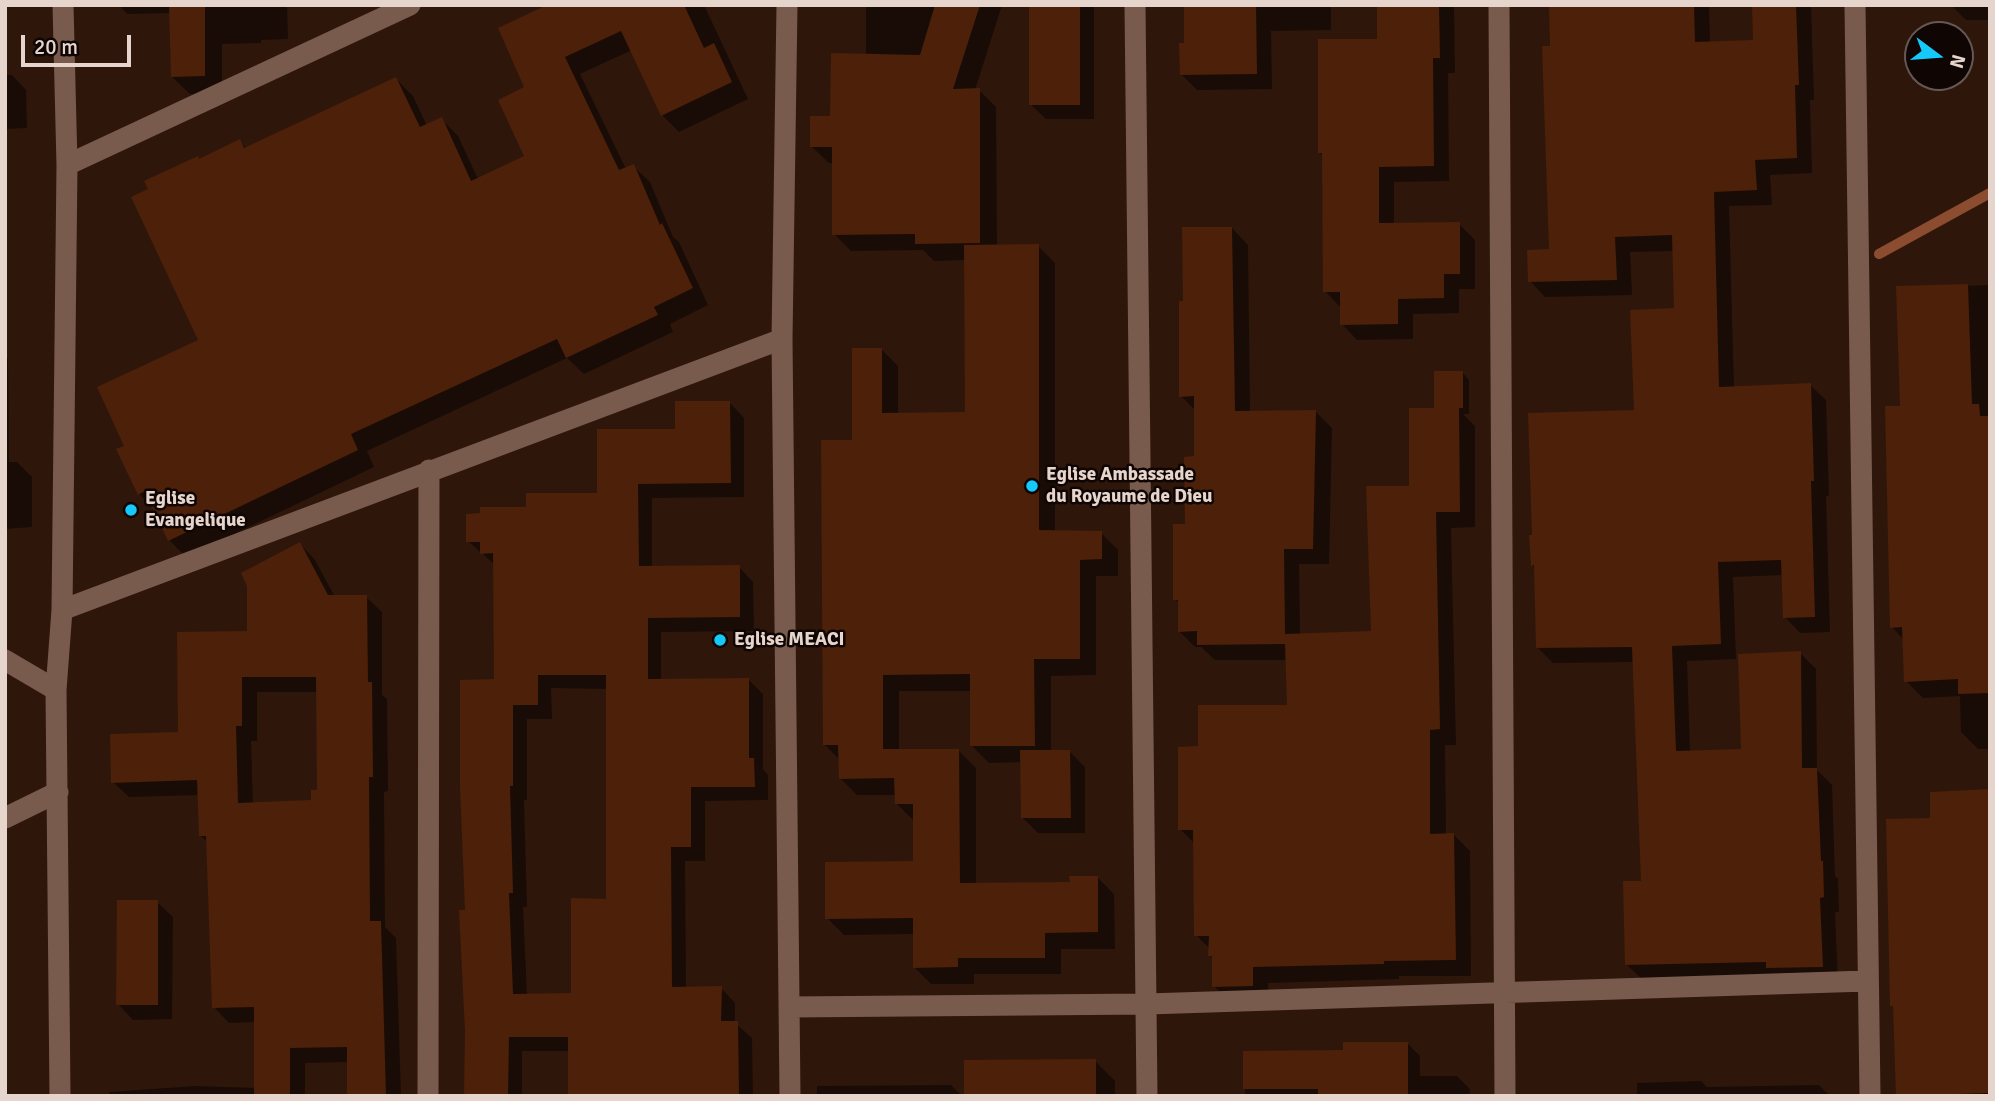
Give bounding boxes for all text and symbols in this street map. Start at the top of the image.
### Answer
scale bar [24,21,135,65]
north arrow [1904,21,1974,91]
text: 20 m [34,34,78,60]
text: N [1944,52,1971,71]
place label: Eglise Ambassade du Royaume de Dieu [1046,464,1212,508]
marker: Eglise Ambassade du Royaume de Dieu [1024,478,1040,494]
place label: Eglise Evangelique [145,488,246,532]
marker: Eglise Evangelique [123,502,139,518]
place label: Eglise MEACI [734,629,844,651]
marker: Eglise MEACI [712,632,728,648]

